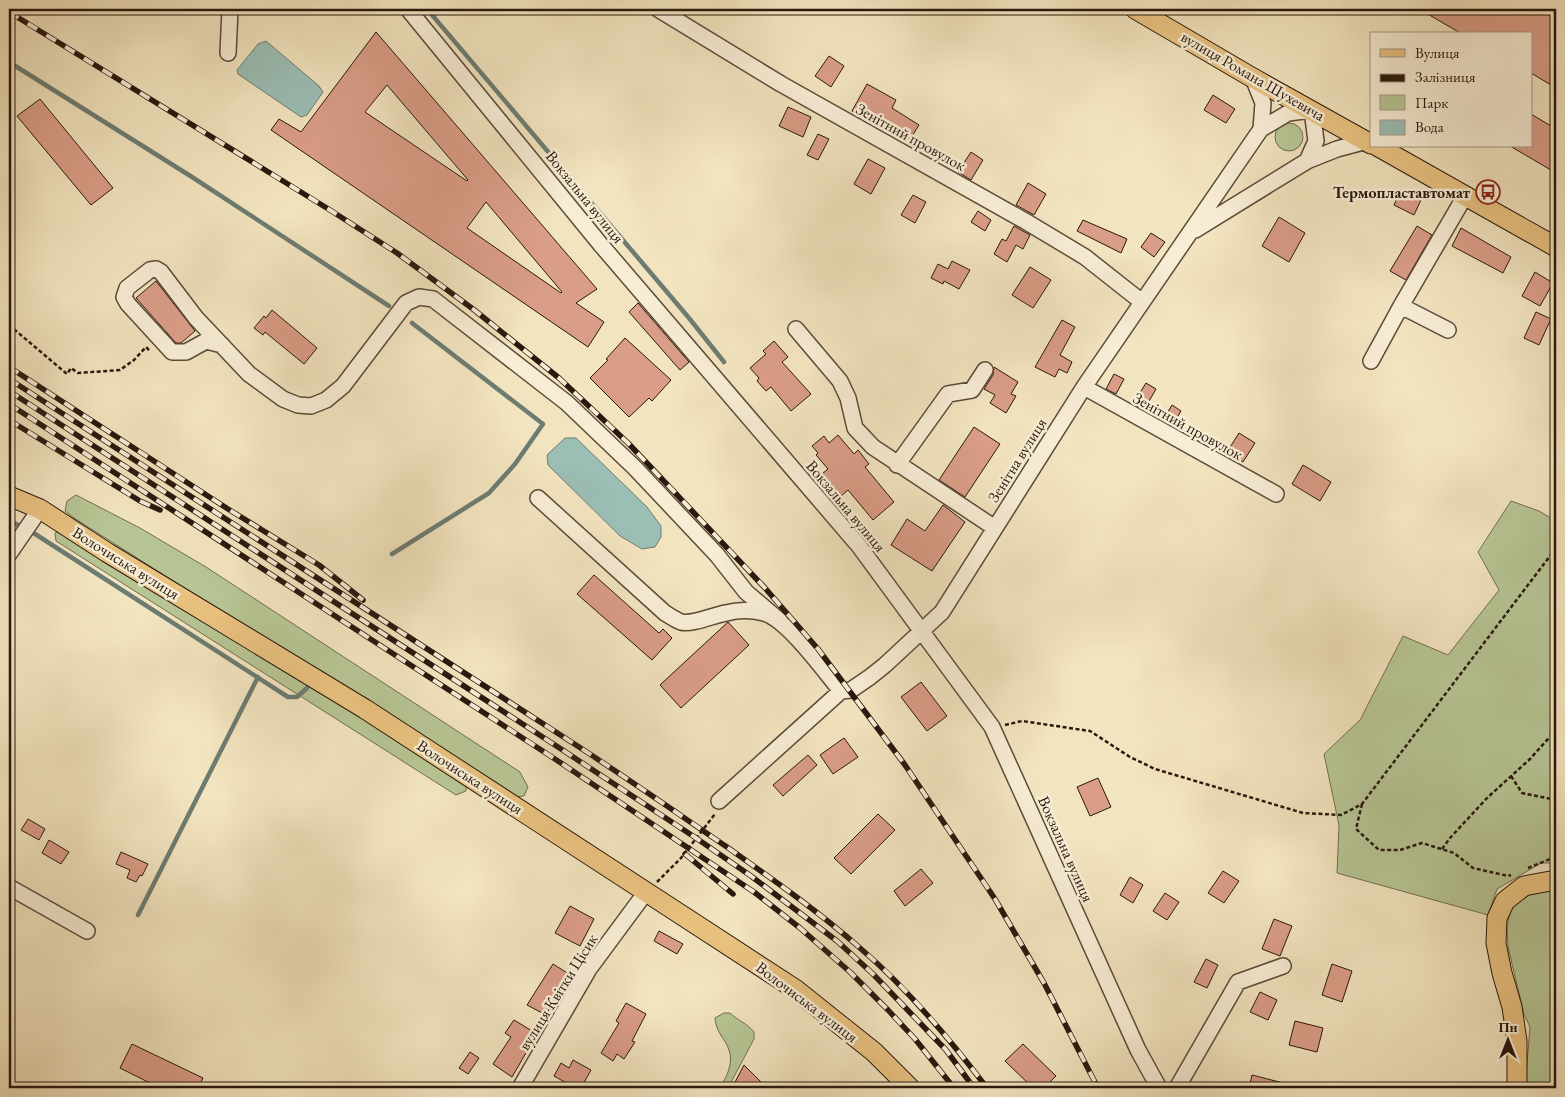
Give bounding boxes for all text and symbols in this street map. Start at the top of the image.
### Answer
street label: вулиця Романа Шухевича [1177,26,1329,126]
legend [1370,32,1532,148]
text: Вулиця [1415,43,1460,62]
text: Залізниця [1415,67,1476,86]
text: Парк [1415,93,1448,112]
street label: Зенітний провулок [852,98,970,176]
text: Вода [1415,117,1444,136]
street label: Вокзальна вулиця [541,146,629,248]
bus stop icon: Термопластавтомат [1475,179,1501,205]
place label: Термопластавтомат [1333,182,1471,203]
street label: Зенітний провулок [1129,387,1247,465]
street label: Зенітна вулиця [983,414,1051,506]
street label: Вокзальна вулиця [801,456,891,556]
street label: Волочиська вулиця [69,522,183,604]
street label: Волочиська вулиця [413,735,527,819]
street label: Вокзальна вулиця [1033,793,1099,905]
street label: вулиця Квітки Цісик [514,929,603,1054]
street label: Волочиська вулиця [752,957,862,1047]
north arrow [1482,1014,1532,1064]
text: Пн [1498,1018,1518,1036]

